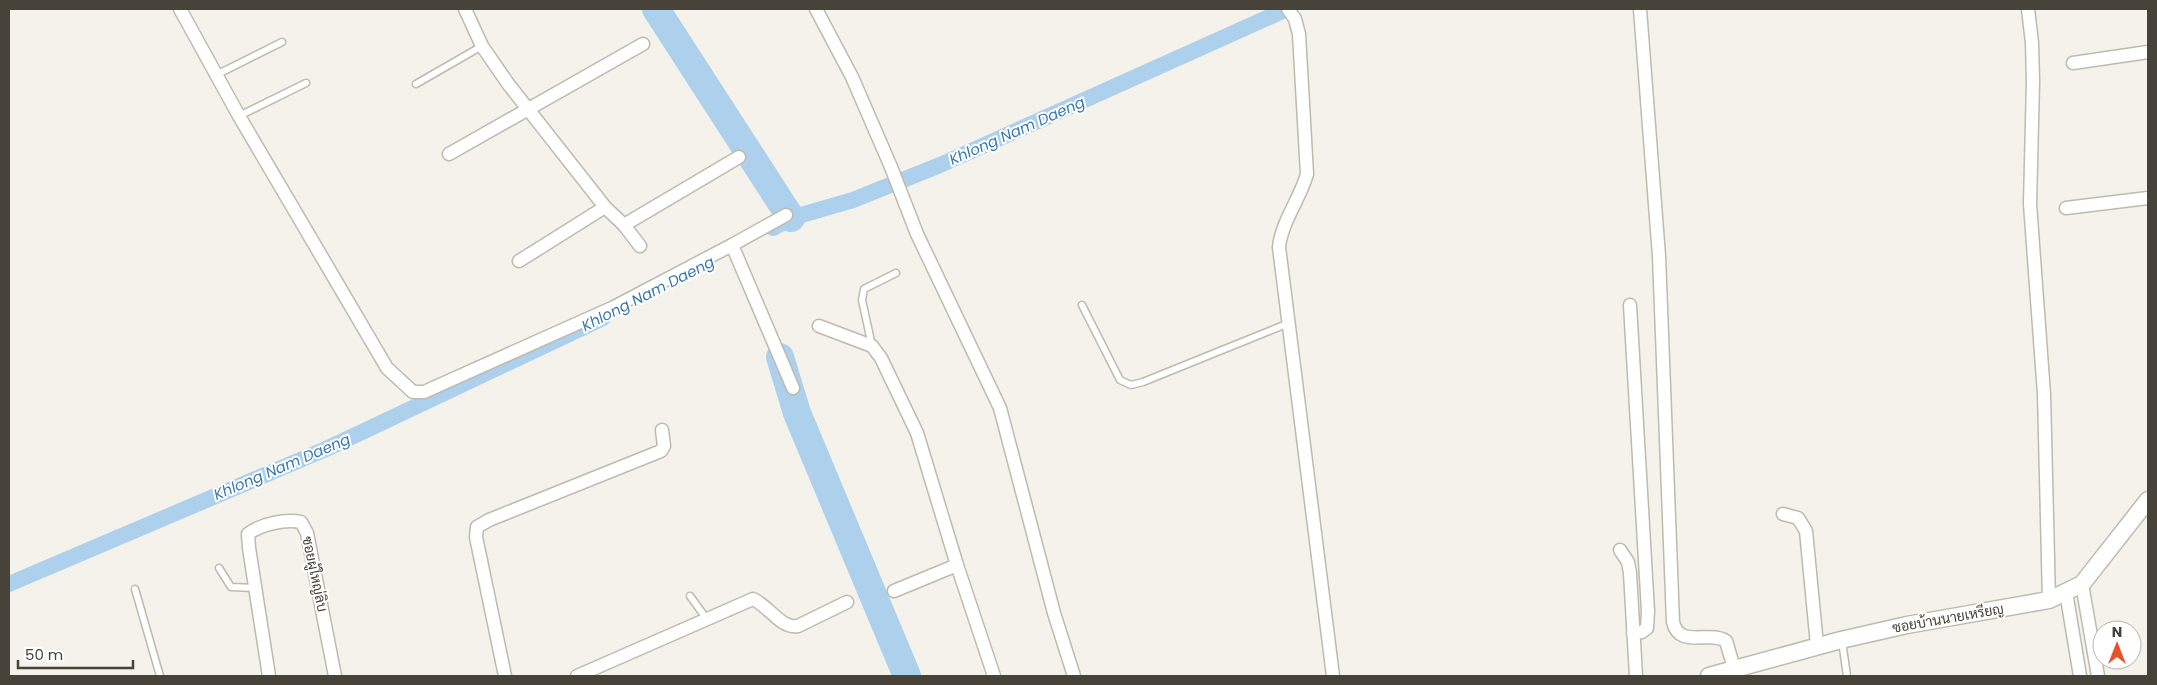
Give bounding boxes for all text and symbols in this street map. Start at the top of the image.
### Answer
water label: Khlong Nam Daeng [946,91,1088,170]
water label: Khlong Nam Daeng [578,251,718,336]
water label: Khlong Nam Daeng [210,428,353,505]
street label: ซอยผู้ใหญ่ลิบ [297,534,333,614]
street label: ซอยบ้านนายเหรียญ [1891,598,2005,638]
north arrow [2092,620,2142,670]
text: N [2112,622,2122,642]
scale bar [18,638,132,670]
text: 50 m [25,644,63,665]

